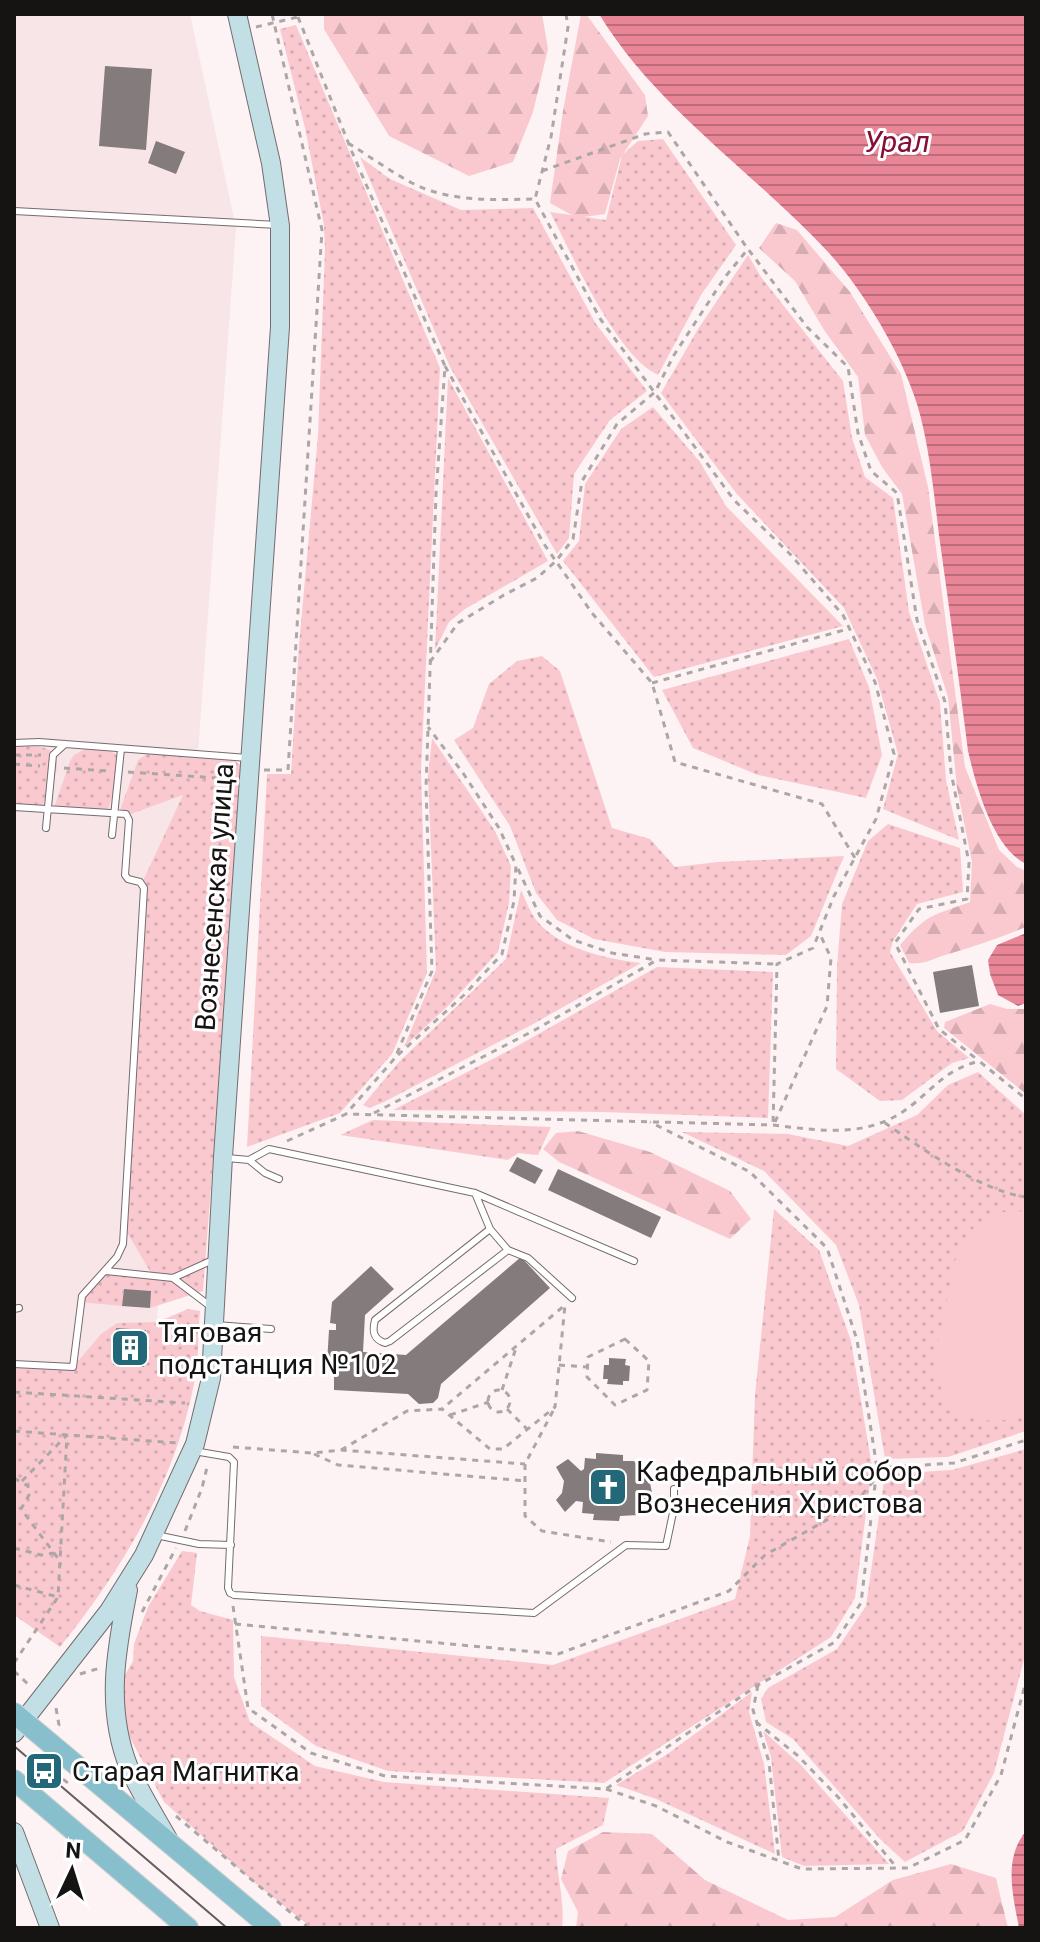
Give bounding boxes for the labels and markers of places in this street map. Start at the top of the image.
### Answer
place label: Тяговая подстанция №102 [158,1316,396,1381]
building icon: Тяговая подстанция №102 [109,1327,151,1369]
place label: Кафедральный собор Вознесения Христова [636,1455,923,1520]
church icon: Кафедральный собор Вознесения Христова [587,1466,629,1508]
bus stop icon: Старая Магнитка [23,1750,65,1792]
place label: Старая Магнитка [72,1755,300,1788]

